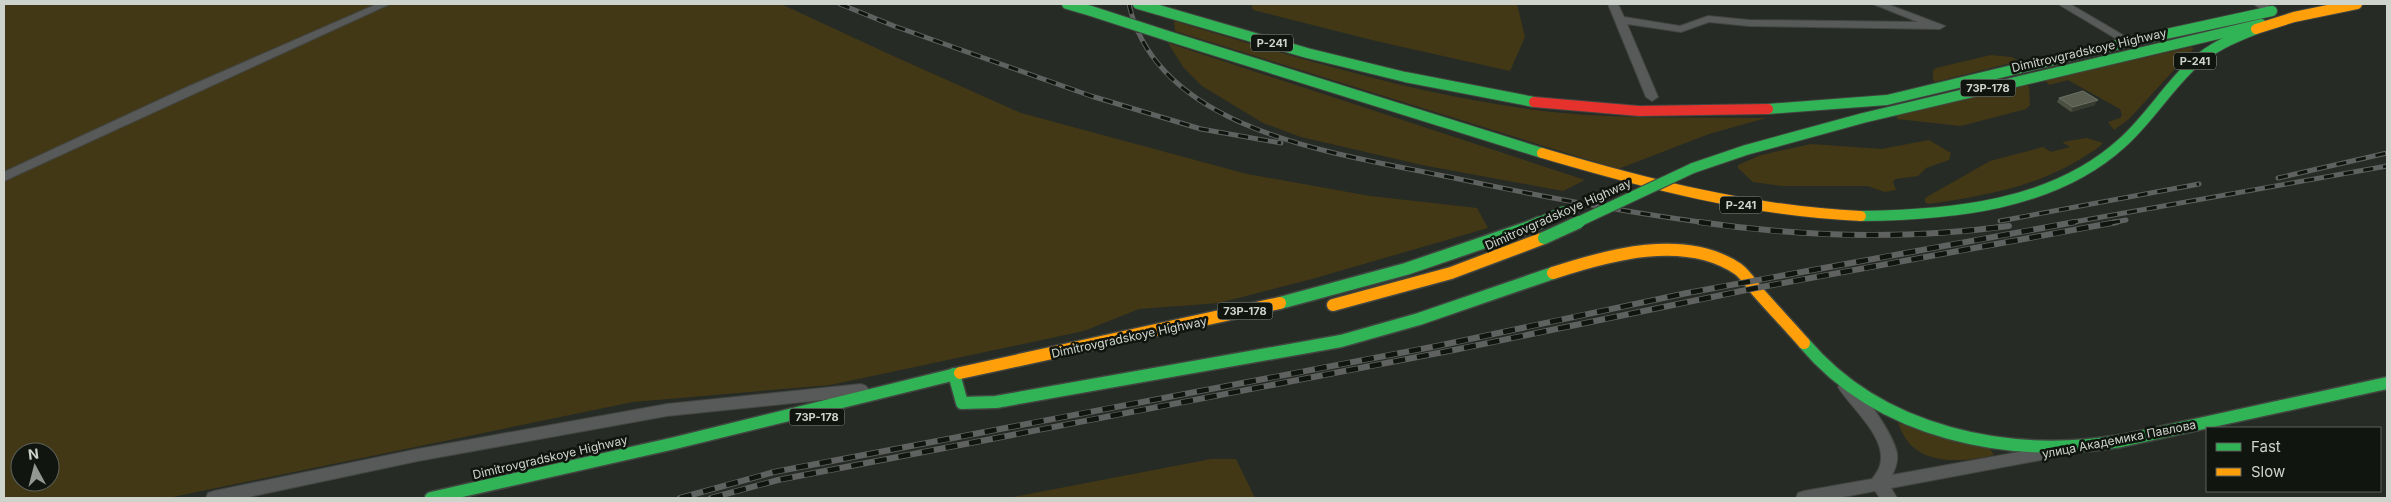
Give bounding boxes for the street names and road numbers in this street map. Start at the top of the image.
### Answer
street label: Dimitrovgradskoye Highway [2010,25,2168,75]
road number: Р-241 [1251,34,1293,52]
road number: Р-241 [2174,52,2216,70]
road number: 73Р-178 [1960,80,2016,96]
street label: Dimitrovgradskoye Highway [1483,175,1634,253]
road number: Р-241 [1720,196,1762,214]
road number: 73Р-178 [1218,302,1272,320]
street label: Dimitrovgradskoye Highway [1050,313,1208,361]
road number: 73Р-178 [790,408,844,426]
street label: улица Академика Павлова [2041,417,2197,461]
street label: Dimitrovgradskoye Highway [471,432,629,482]

